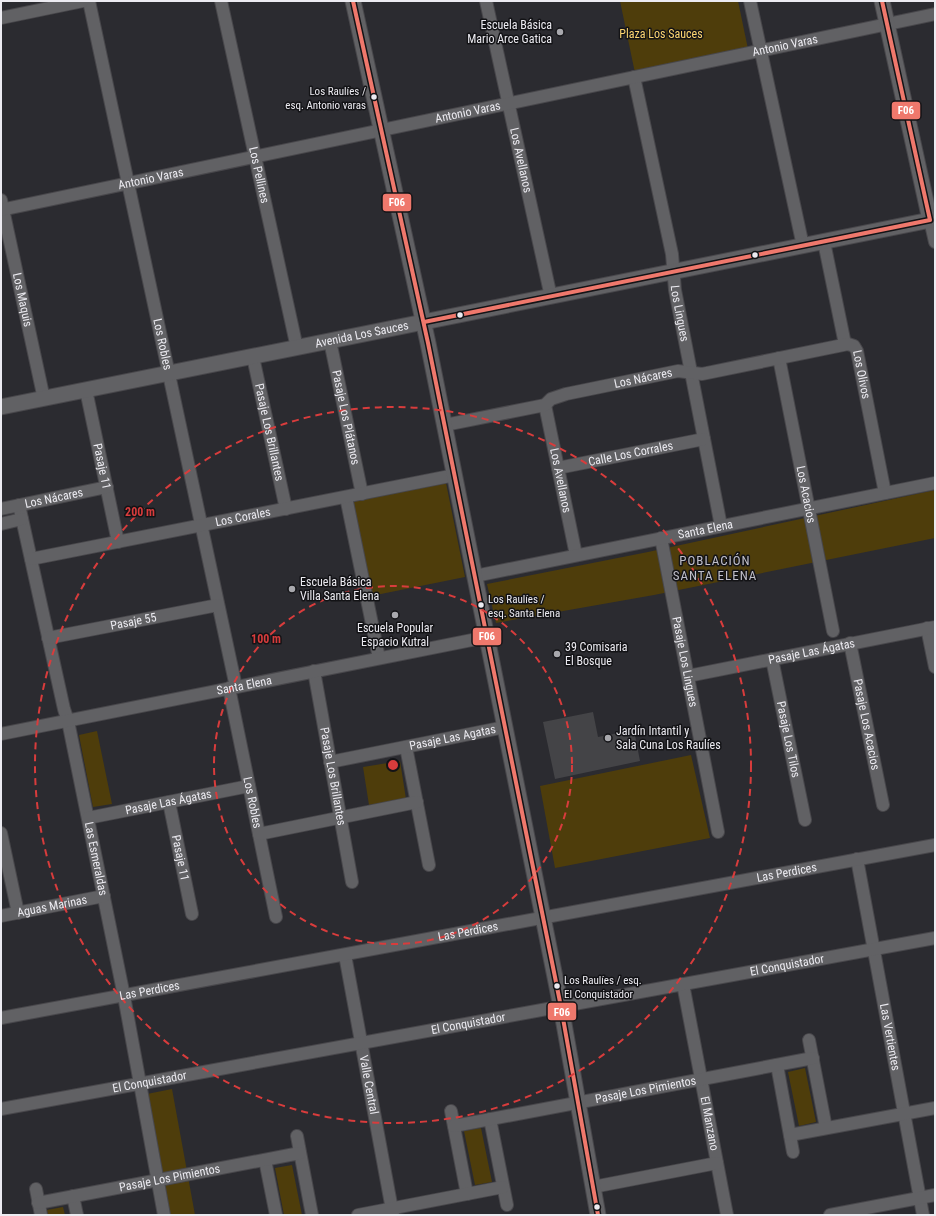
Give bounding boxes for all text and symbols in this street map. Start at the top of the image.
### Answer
place label: Escuela Básica Mario Arce Gatica [467,18,552,46]
marker: Escuela Básica Mario Arce Gatica [555,27,565,37]
park label: Plaza Los Sauces [619,27,703,41]
street label: Antonio Varas [751,32,819,59]
place label: Los Raulíes / esq. Antonio varas [285,85,366,112]
marker: Los Raulíes / esq. Antonio varas [369,92,379,102]
street label: Antonio Varas [434,98,502,126]
line badge: F06 [891,101,921,120]
text: F06 [898,104,915,117]
street label: Los Avellanos [507,127,535,194]
street label: Los Pellines [246,145,272,204]
street label: Antonio Varas [117,165,185,192]
line badge: F06 [382,193,412,212]
text: F06 [389,196,406,209]
unlabelled marker [750,250,760,260]
street label: Los Maquis [10,271,35,328]
street label: Los Lingues [668,285,692,343]
unlabelled marker [455,310,465,320]
street label: Los Robles [150,317,175,371]
street label: Avenida Los Sauces [314,318,410,351]
street label: Los Olivos [850,349,873,400]
street label: Los Nácares [613,365,673,391]
street label: Pasaje Los Plátanos [329,369,363,466]
street label: Pasaje Los Brillantes [252,382,287,482]
street label: Calle Los Corrales [587,438,674,469]
street label: Pasaje 11 [90,442,114,491]
street label: Los Avellanos [547,447,574,514]
street label: Los Acacios [793,465,818,524]
street label: Los Nácares [23,485,84,511]
text: 200 m [125,505,155,519]
street label: Los Corales [214,505,272,529]
street label: Santa Elena [677,517,734,542]
district label: POBLACIÓN SANTA ELENA [673,553,757,583]
place label: Escuela Básica Villa Santa Elena [300,575,379,603]
marker: Escuela Básica Villa Santa Elena [287,584,297,594]
place label: Los Raulíes / esq. Santa Elena [488,593,560,620]
marker: Los Raulíes / esq. Santa Elena [476,600,486,610]
street label: Pasaje 55 [109,610,158,633]
marker: Escuela Popular Espacio Kutral [390,610,400,620]
street label: Pasaje Los Lingues [669,615,701,708]
place label: Escuela Popular Espacio Kutral [357,621,433,649]
line badge: F06 [472,627,502,646]
text: F06 [479,630,496,643]
text: 100 m [251,632,281,646]
street label: Pasaje Las Ágatas [767,636,856,667]
place label: 39 Comisaria El Bosque [565,640,628,668]
marker: 39 Comisaria El Bosque [552,649,562,659]
street label: Santa Elena [215,673,273,698]
street label: Pasaje Los Acacios [850,678,883,771]
street label: Pasaje Los Tilos [774,700,803,779]
street label: Pasaje Las Agatas [408,722,497,753]
place label: Jardín Intantil y Sala Cuna Los Raulíes [616,724,721,752]
street label: Pasaje Los Brillantes [317,726,349,826]
marker: Jardín Intantil y Sala Cuna Los Raulíes [603,733,613,743]
centre of rings [386,758,400,772]
street label: Los Robles [240,776,265,830]
street label: Pasaje Las Ágatas [124,787,213,817]
street label: Las Esmeraldas [82,820,110,897]
street label: Pasaje 11 [169,834,192,882]
street label: Las Perdices [755,860,818,885]
street label: Aguas Marinas [16,892,88,920]
street label: Las Perdices [437,919,499,944]
street label: El Conquistador [749,951,826,979]
place label: Los Raulíes / esq. El Conquistador [564,974,642,1001]
street label: Las Perdices [118,978,181,1003]
marker: Los Raulíes / esq. El Conquistador [552,981,562,991]
line badge: F06 [547,1002,577,1021]
street label: Las Vertientes [877,1002,903,1072]
text: F06 [554,1006,571,1019]
street label: El Conquistador [430,1010,507,1037]
street label: Valle Central [357,1054,381,1116]
street label: El Conquistador [111,1068,188,1095]
street label: Pasaje Los Pimientos [594,1073,697,1106]
street label: El Manzano [698,1095,722,1152]
street label: Pasaje Los Pimientos [118,1161,221,1194]
unlabelled marker [592,1202,602,1212]

